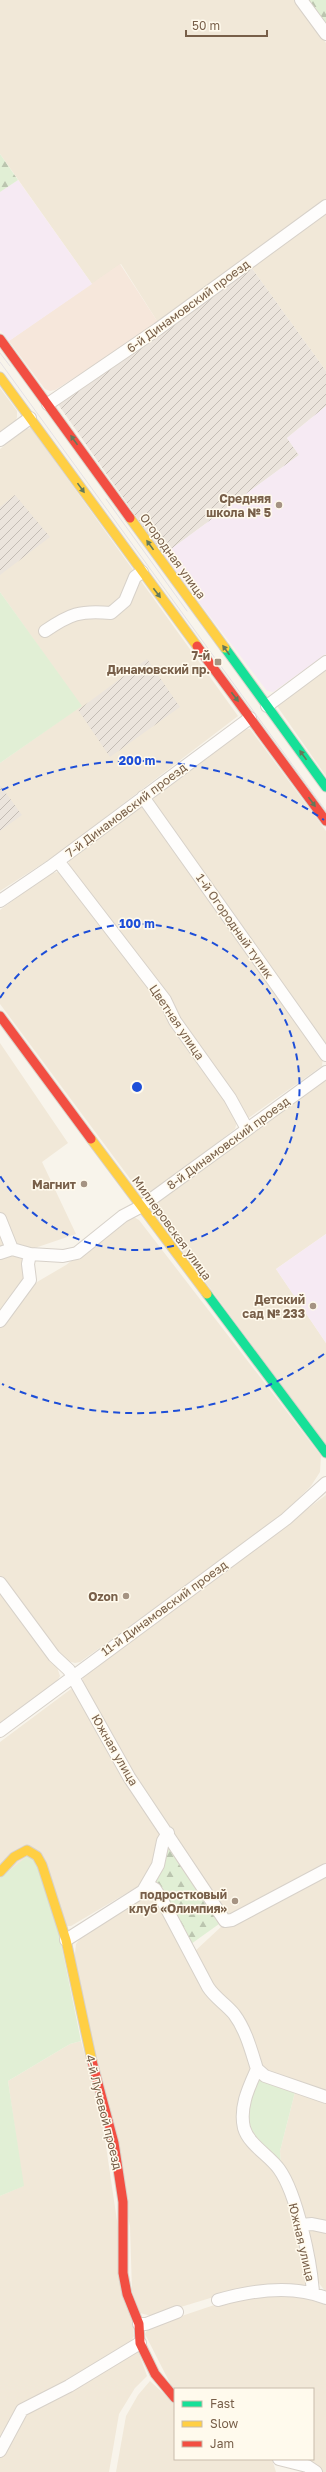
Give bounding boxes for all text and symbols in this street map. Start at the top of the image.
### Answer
scale bar [186,12,267,38]
text: 50 m [192,18,220,33]
street label: 6-й Динамовский проезд [124,256,252,356]
one-way arrow [70,434,78,445]
one-way arrow [77,482,85,493]
place label: Средняя школа № 5 [206,491,271,520]
marker: Средняя школа № 5 [274,500,284,510]
street label: Огородная улица [137,510,209,602]
one-way arrow [146,540,154,550]
one-way arrow [153,588,161,598]
one-way arrow [222,645,230,656]
place label: 7-й Динамовский пр. [107,648,210,677]
marker: 7-й Динамовский пр. [213,657,223,667]
one-way arrow [231,692,239,703]
one-way arrow [299,750,307,761]
text: 200 m [119,753,155,768]
street label: 7-й Динамовский проезд [63,760,189,860]
one-way arrow [308,797,316,807]
street label: 1-й Огородный тупик [193,871,277,981]
text: 100 m [119,916,155,931]
street label: Цветная улица [146,981,208,1063]
centre of rings [130,1080,144,1094]
street label: 8-й Динамовский проезд [164,1093,292,1193]
street label: Миллеровская улица [129,1173,215,1283]
place label: Магнит [32,1177,76,1192]
marker: Магнит [79,1179,89,1189]
place label: Детский сад № 233 [242,1292,305,1321]
marker: Детский сад № 233 [308,1301,318,1311]
street label: 11-й Динамовский проезд [98,1557,230,1659]
place label: Ozon [88,1589,118,1604]
marker: Ozon [121,1591,131,1601]
street label: Южная улица [89,1712,141,1788]
place label: подростковый клуб «Олимпия» [129,1887,228,1916]
marker: подростковый клуб «Олимпия» [230,1896,240,1906]
street label: 4-й Лучевой проезд [82,2053,126,2171]
street label: Южная улица [286,2201,318,2283]
legend [174,2388,314,2460]
text: Fast [210,2396,235,2411]
text: Slow [210,2416,238,2431]
text: Jam [210,2436,234,2451]

